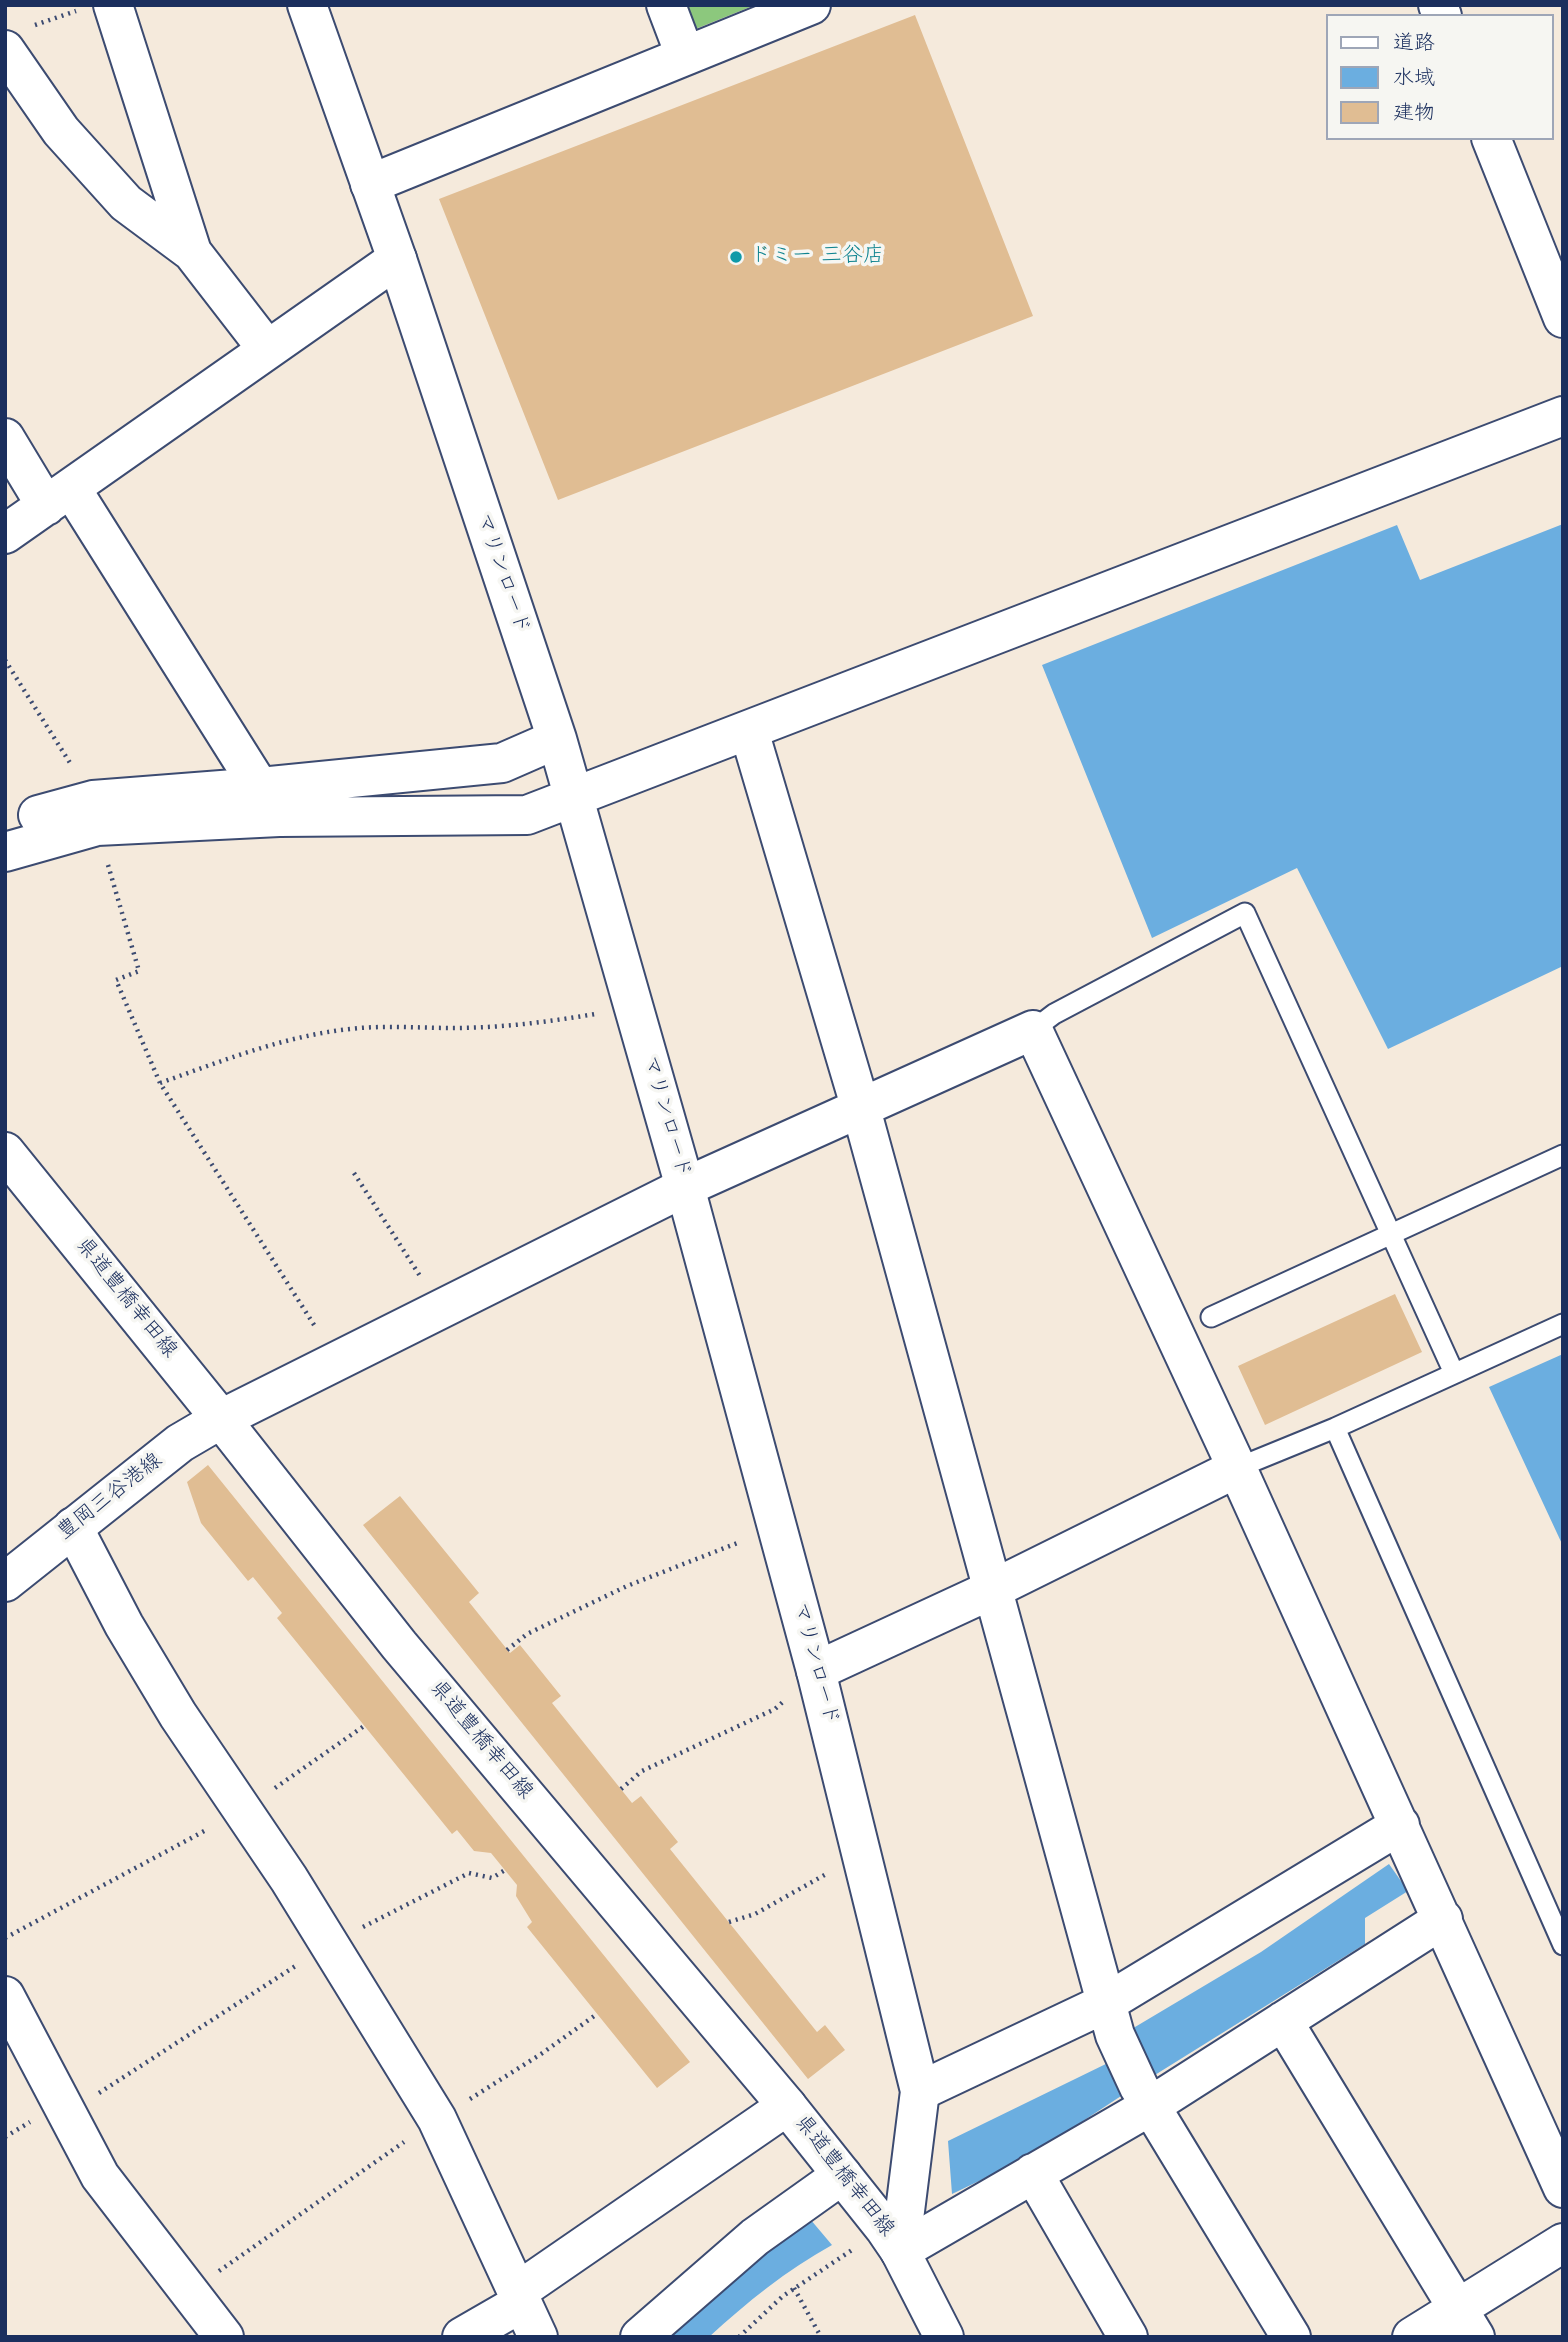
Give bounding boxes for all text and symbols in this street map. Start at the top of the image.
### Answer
legend [1326,14,1554,140]
text: 道路 [1393,27,1435,60]
text: 水域 [1393,62,1435,95]
text: 建物 [1393,97,1435,130]
place label: ドミー 三谷店 [750,244,884,270]
marker: ドミー 三谷店 [728,249,744,265]
street label: マリンロード [469,510,533,638]
street label: マリンロード [636,1053,694,1181]
street label: 県道豊橋幸田線 [69,1234,181,1364]
street label: 豊岡三谷港線 [54,1449,168,1547]
street label: マリンロード [786,1600,842,1728]
street label: 県道豊橋幸田線 [423,1677,537,1805]
street label: 県道豊橋幸田線 [788,2111,898,2243]

